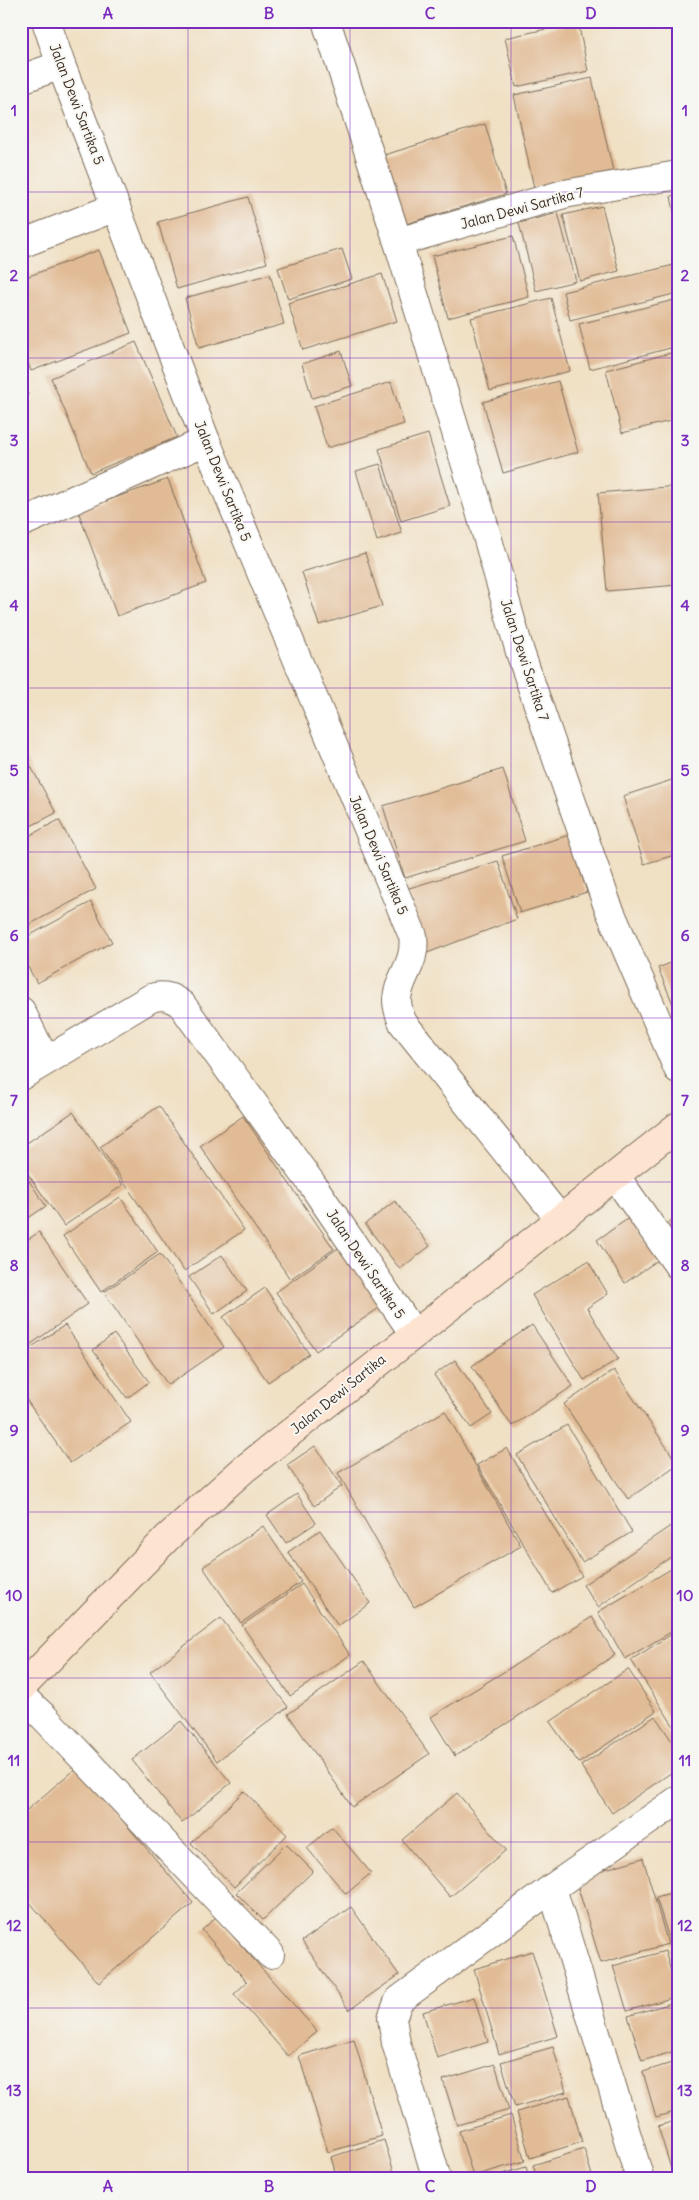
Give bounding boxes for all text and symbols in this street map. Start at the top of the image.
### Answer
text: A [103,3,113,23]
text: B [264,3,275,23]
text: C [425,3,436,23]
text: D [585,3,597,23]
street label: Jalan Dewi Sartika 5 [46,41,108,167]
text: 1 [11,100,17,120]
text: 1 [682,100,688,120]
street label: Jalan Dewi Sartika 7 [458,183,586,233]
text: 2 [10,265,19,285]
text: 2 [681,265,690,285]
street label: Jalan Dewi Sartika 5 [191,418,255,544]
text: 3 [9,430,19,450]
text: 3 [680,430,690,450]
text: 4 [9,595,19,615]
text: 4 [680,595,690,615]
street label: Jalan Dewi Sartika 7 [497,597,553,723]
text: 5 [9,760,19,780]
text: 5 [680,760,690,780]
street label: Jalan Dewi Sartika 5 [346,792,412,918]
text: 6 [9,925,19,945]
text: 6 [680,925,690,945]
text: 7 [10,1090,18,1110]
text: 7 [681,1090,689,1110]
street label: Jalan Dewi Sartika 5 [323,1206,409,1322]
text: 8 [9,1255,19,1275]
text: 8 [680,1255,690,1275]
street label: Jalan Dewi Sartika [287,1350,389,1438]
text: 9 [9,1420,19,1440]
text: 9 [680,1420,690,1440]
text: 10 [6,1585,22,1605]
text: 10 [677,1585,693,1605]
text: 11 [8,1750,20,1770]
text: 11 [679,1750,691,1770]
text: 12 [6,1915,22,1935]
text: 12 [677,1915,693,1935]
text: 13 [6,2080,22,2100]
text: 13 [677,2080,693,2100]
text: A [103,2176,113,2196]
text: B [264,2176,275,2196]
text: C [425,2176,436,2196]
text: D [585,2176,597,2196]

